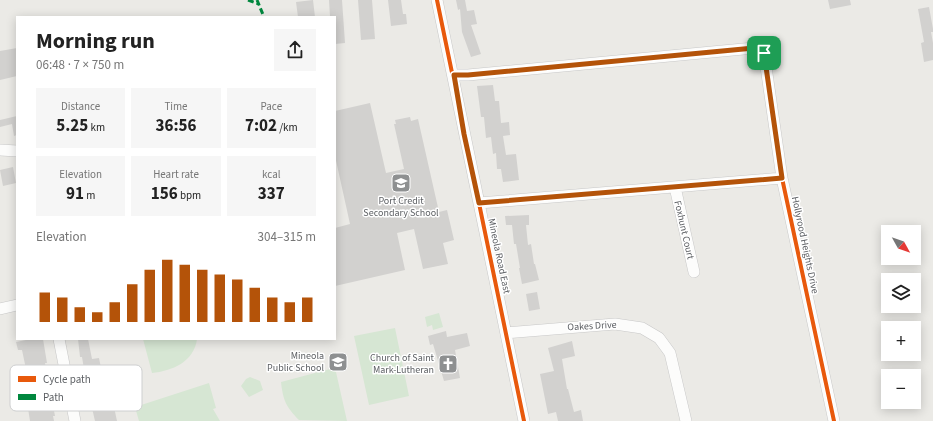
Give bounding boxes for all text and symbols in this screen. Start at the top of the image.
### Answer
text: Morning run [36,25,155,57]
button: share [274,29,316,71]
pin [747,36,781,70]
icon: arrive [753,42,775,64]
text: 06:48 · 7 × 750 m [36,56,124,74]
text: Distance [61,99,100,114]
text: Time [164,99,188,114]
text: Pace [261,99,282,114]
text: 5.25 [56,114,88,138]
text: 36:56 [155,114,197,138]
text: 7:02 [245,114,277,138]
text: km [88,120,105,135]
text: /km [277,120,298,135]
text: Elevation [59,167,102,182]
text: Heart rate [153,167,199,182]
text: kcal [262,167,281,182]
school or university icon: Port Credit Secondary School [390,172,412,194]
text: 91 [66,182,84,206]
text: 156 [151,182,178,206]
text: 337 [258,182,285,206]
text: m [84,188,95,203]
text: bpm [178,188,201,203]
place label: Port Credit Secondary School [363,194,439,220]
street label: Hollyrood Heights Drive [788,195,822,295]
street label: Foxhunt Court [670,199,698,261]
street label: Mineola Road East [484,217,514,295]
north arrow [881,225,921,265]
map controls [881,225,921,409]
text: Elevation [36,228,87,246]
text: 304–315 m [258,228,316,246]
button: layers [881,273,921,313]
street label: Oakes Drive [567,318,617,334]
button: + [881,321,921,361]
place label: Mineola Public School [267,349,324,375]
school or university icon: Mineola Public School [327,351,349,373]
place label: Church of Saint Mark-Lutheran [370,351,435,377]
church icon: Church of Saint Mark-Lutheran [437,353,459,375]
legend [10,365,142,411]
button: − [881,369,921,409]
text: Cycle path [43,372,91,387]
text: Path [43,390,64,405]

